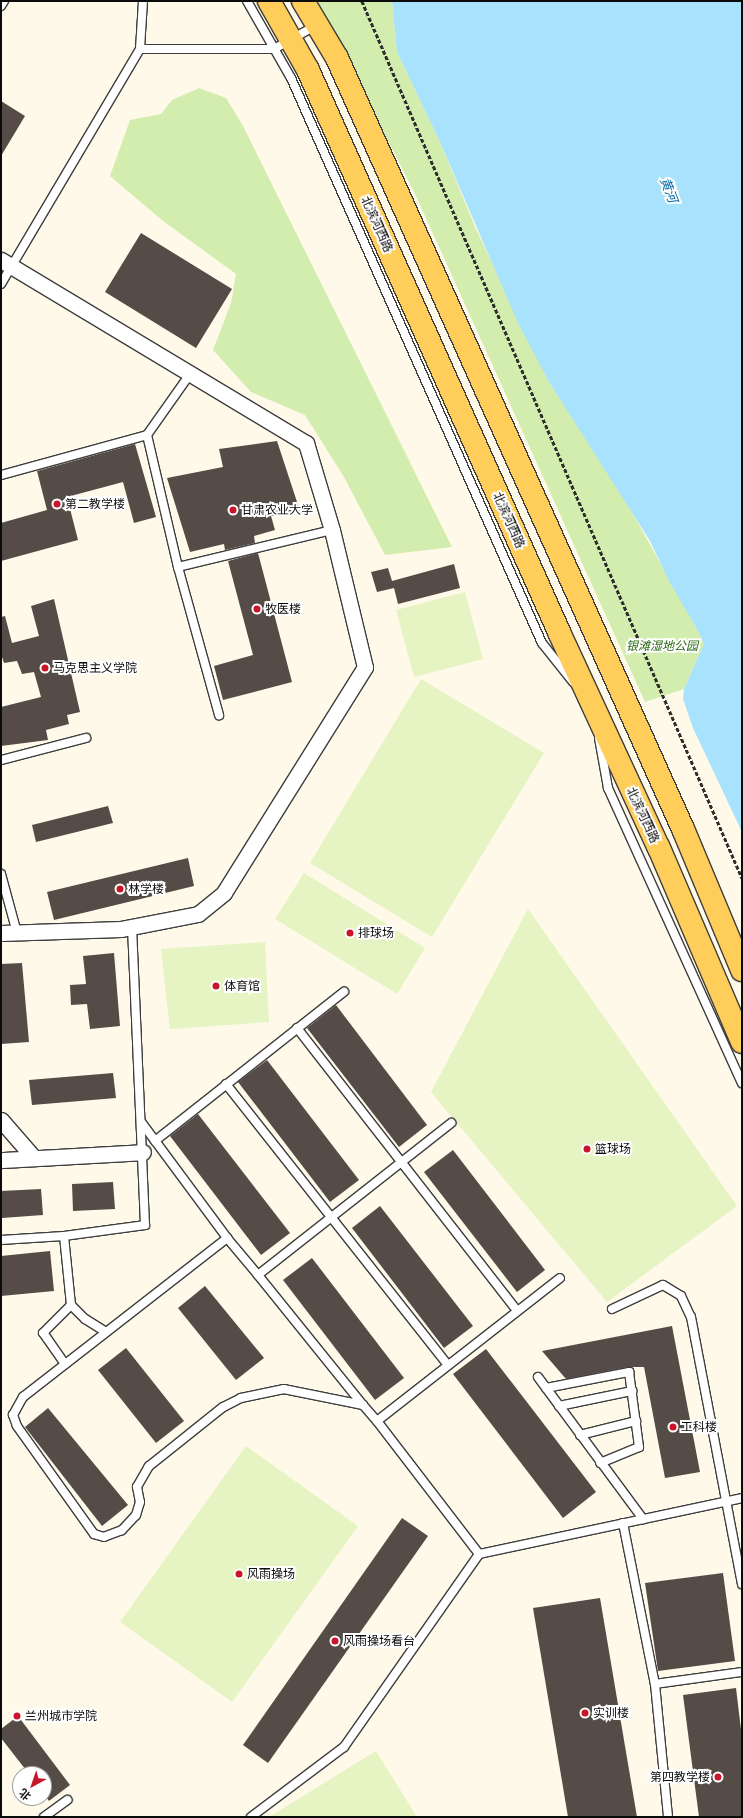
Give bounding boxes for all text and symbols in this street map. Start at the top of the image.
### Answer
water label: 黄河 [657,175,681,205]
street label: 北滨河西路 [358,194,396,254]
street label: 北滨河西路 [490,490,528,550]
place label: 第二教学楼 [65,497,125,511]
marker: 第二教学楼 [52,499,62,509]
place label: 甘肃农业大学 [241,503,313,517]
marker: 甘肃农业大学 [228,505,238,515]
place label: 牧医楼 [265,602,301,616]
marker: 牧医楼 [252,604,262,614]
park label: 银滩湿地公园 [626,639,698,653]
place label: 马克思主义学院 [53,661,137,675]
marker: 马克思主义学院 [40,663,50,673]
street label: 北滨河西路 [624,785,662,845]
place label: 林学楼 [128,882,164,896]
marker: 林学楼 [115,884,125,894]
place label: 排球场 [358,926,394,940]
marker: 排球场 [345,928,355,938]
place label: 体育馆 [224,979,260,993]
marker: 体育馆 [211,981,221,991]
place label: 篮球场 [595,1142,631,1156]
marker: 篮球场 [582,1144,592,1154]
place label: 工科楼 [681,1420,717,1434]
marker: 工科楼 [668,1422,678,1432]
place label: 风雨操场 [247,1567,295,1581]
marker: 风雨操场 [234,1569,244,1579]
place label: 风雨操场看台 [343,1634,415,1648]
marker: 风雨操场看台 [330,1636,340,1646]
place label: 实训楼 [593,1706,629,1720]
marker: 实训楼 [580,1708,590,1718]
place label: 兰州城市学院 [25,1709,97,1723]
marker: 兰州城市学院 [12,1711,22,1721]
north arrow [12,1766,52,1806]
place label: 第四教学楼 [650,1770,710,1784]
marker: 第四教学楼 [713,1772,723,1782]
text: 北 [16,1786,34,1804]

